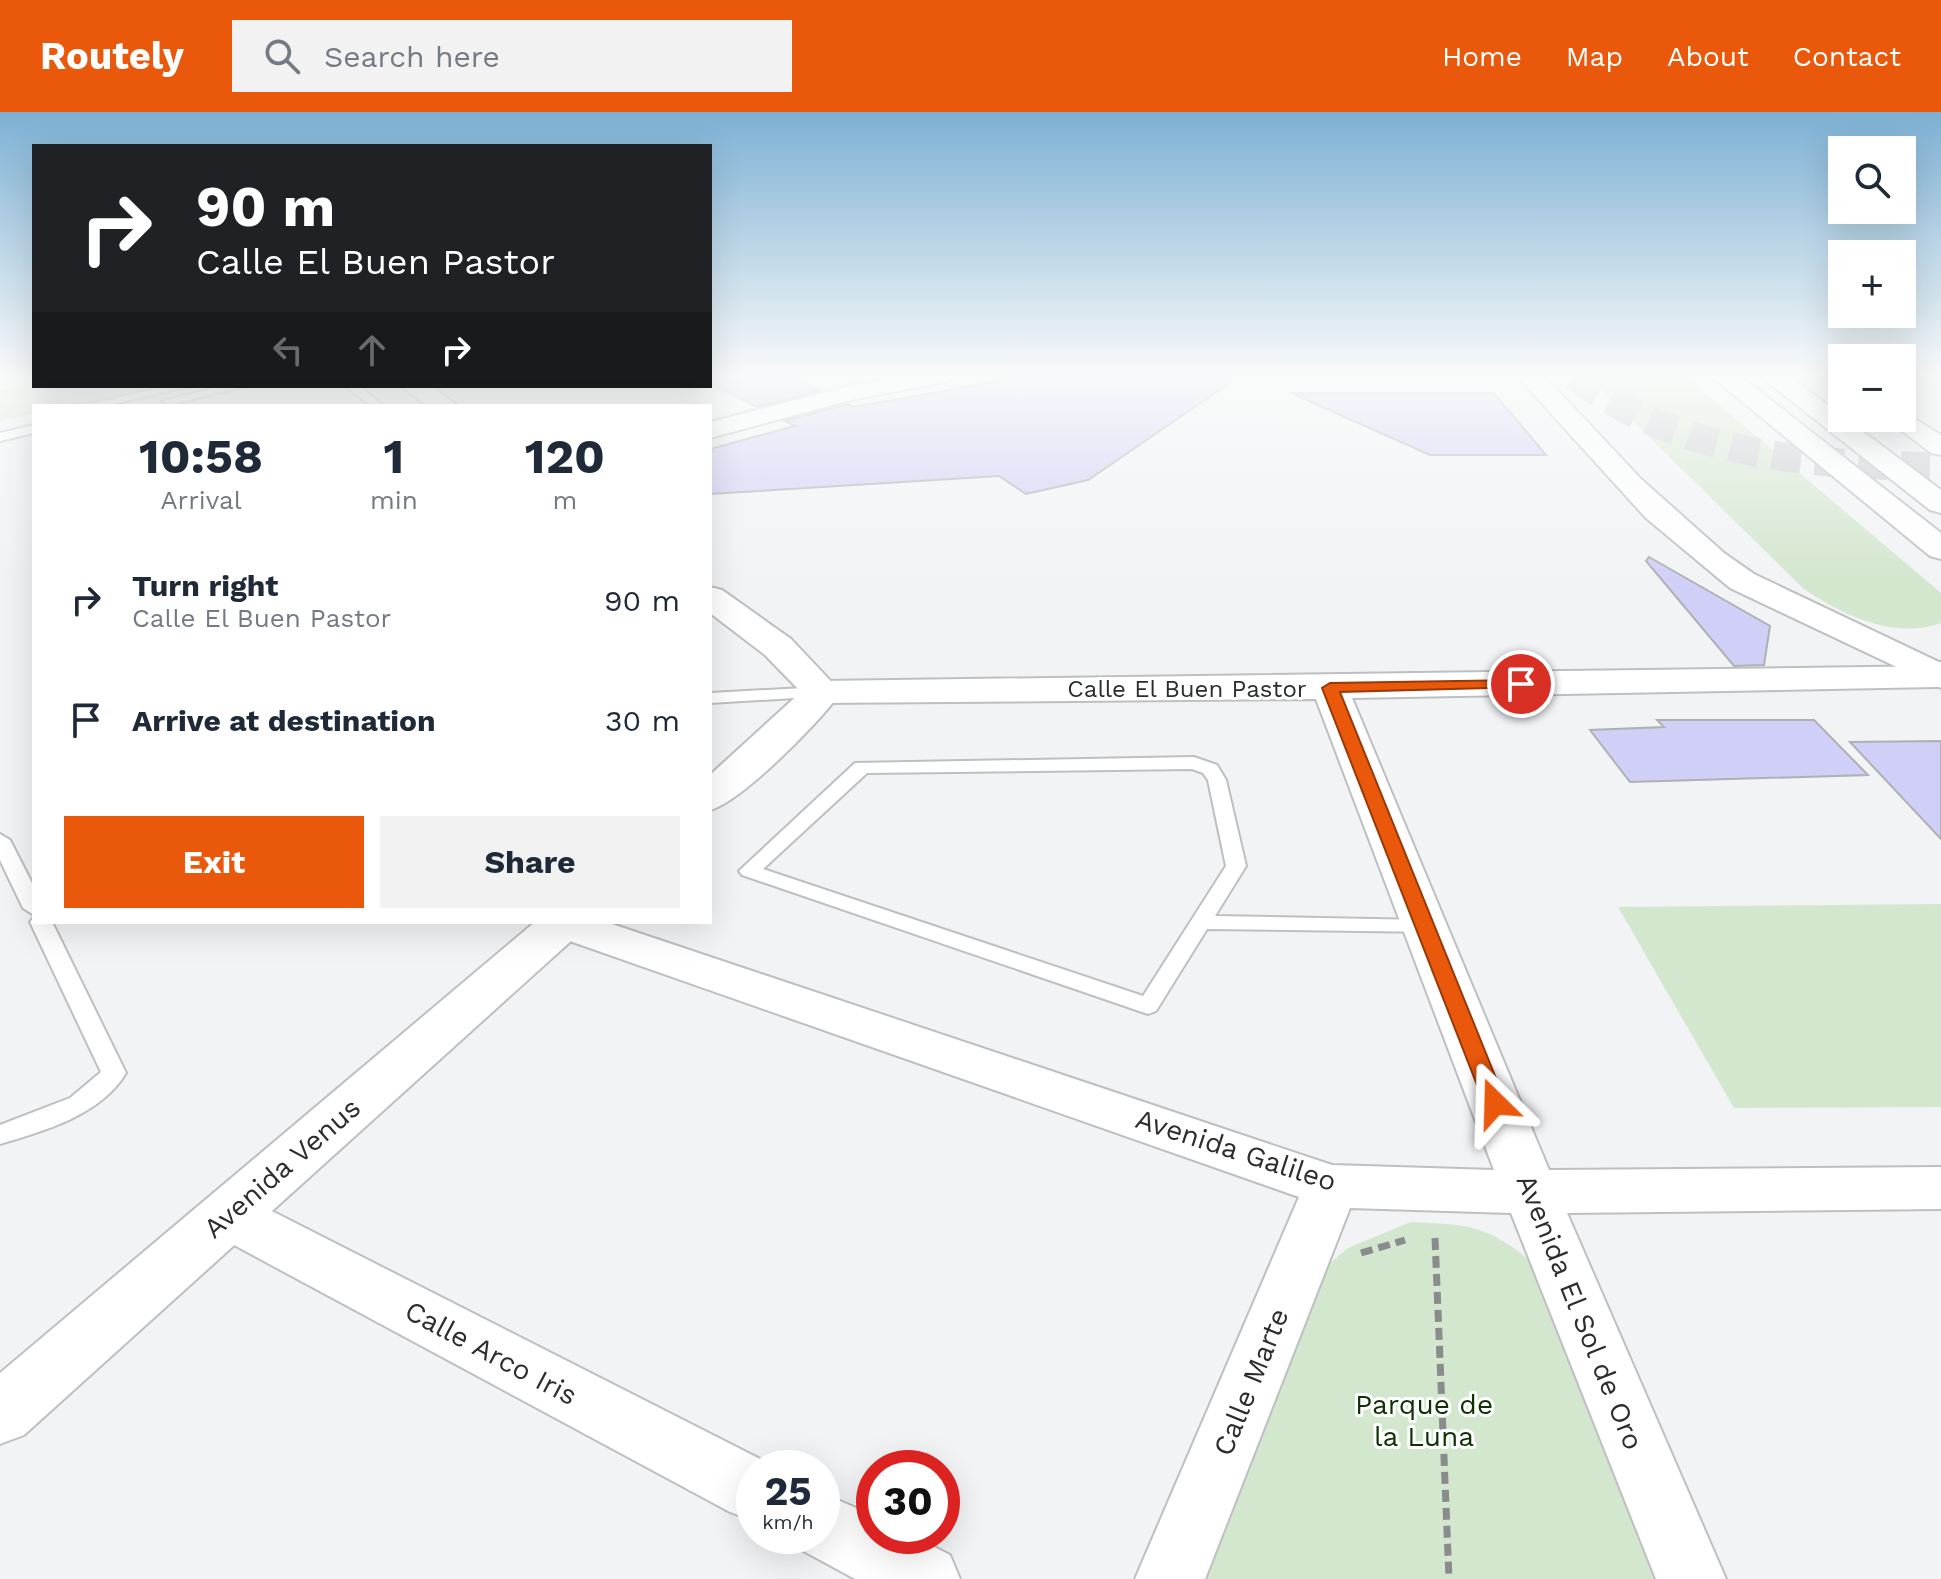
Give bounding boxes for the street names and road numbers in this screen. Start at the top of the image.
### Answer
street label: Calle El Buen Pastor [1067,675,1307,703]
street label: Avenida Venus [197,1091,367,1245]
street label: Avenida Galileo [1132,1102,1340,1198]
street label: Avenida El Sol de Oro [1510,1169,1650,1455]
street label: Calle Arco Iris [399,1294,583,1412]
street label: Calle Marte [1206,1304,1296,1460]

